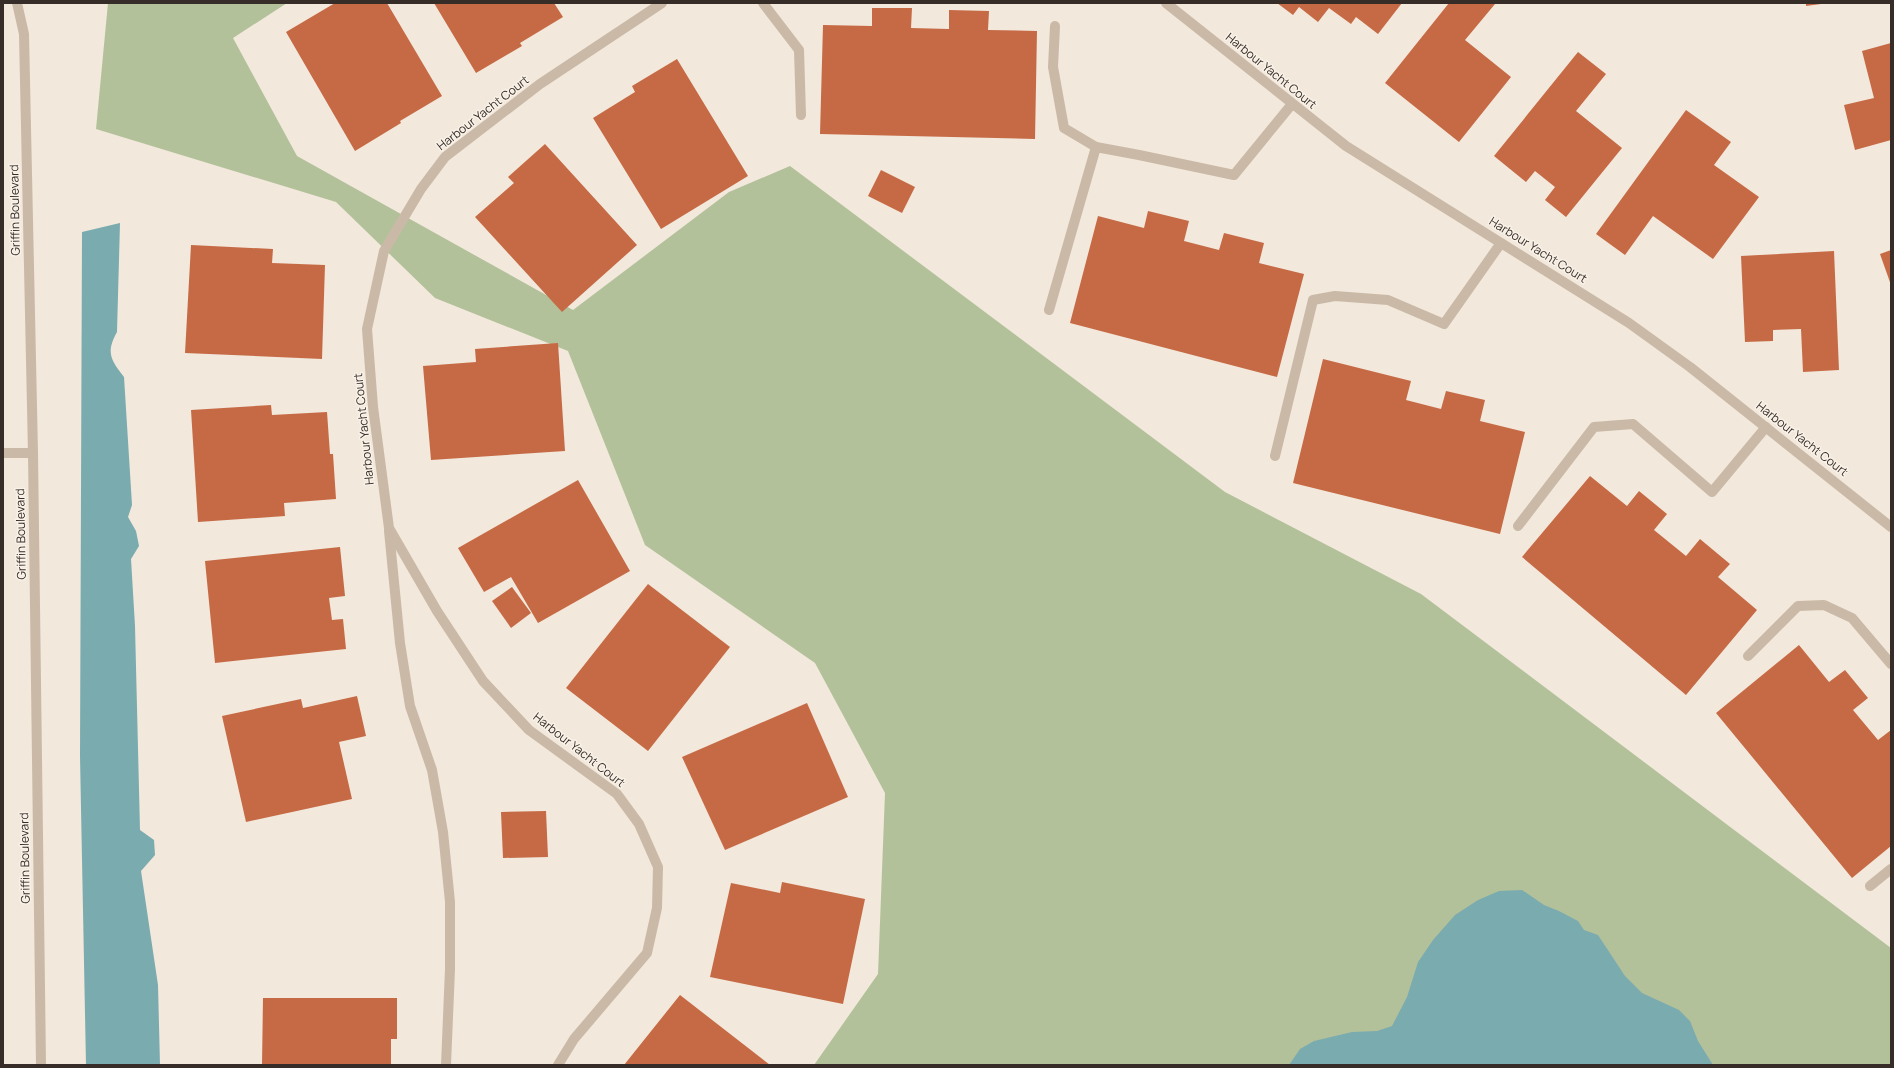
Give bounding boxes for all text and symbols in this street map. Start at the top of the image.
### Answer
street label: Harbour Yacht Court [1222,29,1321,113]
street label: Harbour Yacht Court [433,71,532,154]
street label: Griffin Boulevard [5,164,24,256]
street label: Harbour Yacht Court [1486,213,1591,287]
street label: Harbour Yacht Court [349,372,378,486]
street label: Harbour Yacht Court [1753,397,1852,480]
street label: Griffin Boulevard [11,488,30,580]
street label: Harbour Yacht Court [530,708,629,791]
street label: Griffin Boulevard [15,812,34,904]

